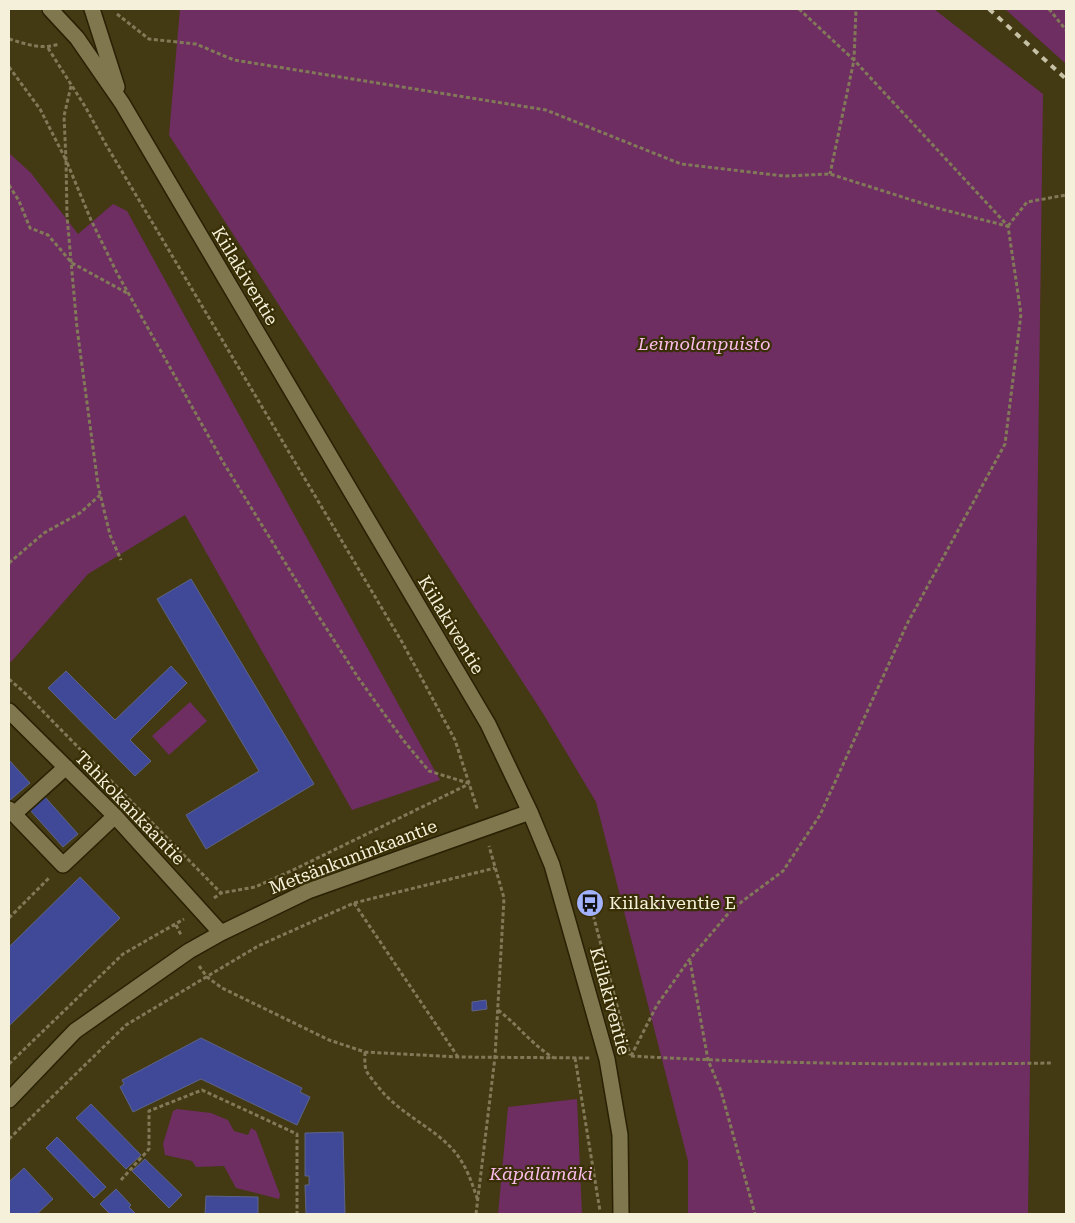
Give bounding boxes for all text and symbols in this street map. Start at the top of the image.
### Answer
street label: Kiilakiventie [208,223,283,329]
park label: Leimolanpuisto [637,333,770,354]
street label: Kiilakiventie [414,572,489,678]
street label: Tahkokankaantie [71,746,190,869]
street label: Metsänkuninkaantie [266,815,440,898]
bus stop icon: Kiilakiventie E [575,888,605,918]
place label: Kiilakiventie E [609,892,736,913]
street label: Kiilakiventie [586,945,635,1057]
park label: Käpälämäki [488,1163,593,1184]

